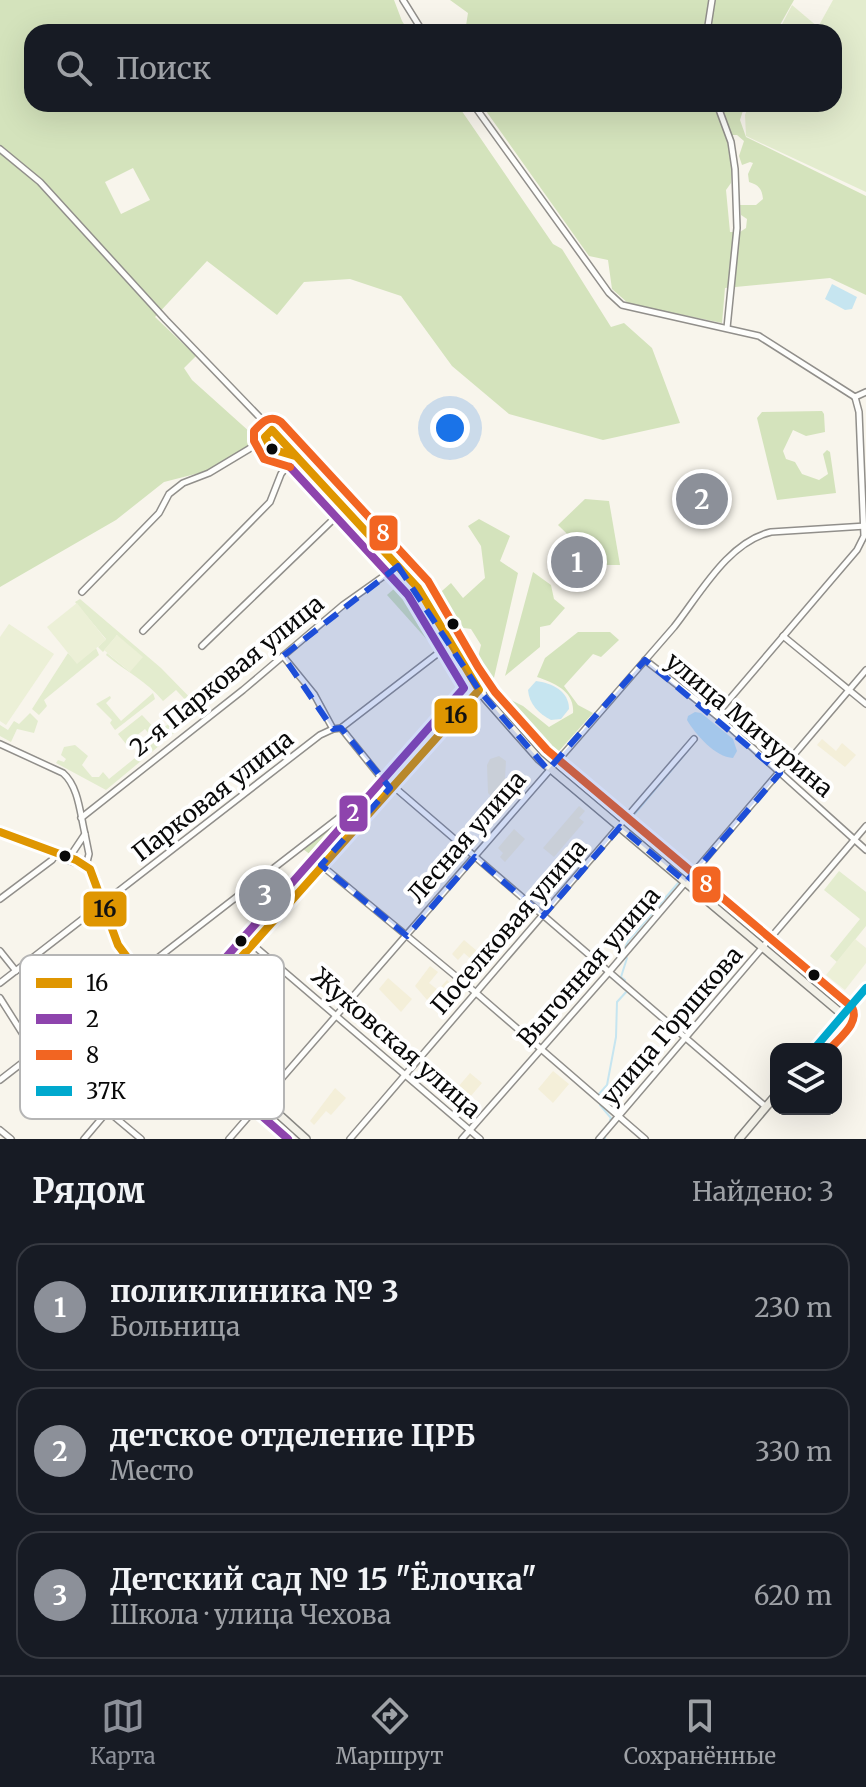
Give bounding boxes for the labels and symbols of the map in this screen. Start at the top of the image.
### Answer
your location [430,408,470,448]
unlabelled marker [264,441,280,457]
pin: 2 [676,469,728,529]
line badge: 8 [368,514,399,552]
text: 8 [376,519,390,547]
pin: 1 [551,532,603,592]
street label: 2-я Парковая улица [124,588,330,763]
unlabelled marker [445,616,461,632]
street label: улица Мичурина [659,645,840,804]
line badge: 16 [433,697,479,735]
text: 16 [445,701,467,729]
street label: Парковая улица [126,723,299,868]
street label: Лесная улица [401,764,533,909]
line badge: 2 [338,794,369,833]
text: 2 [347,799,360,827]
street label: Поселковая улица [424,833,593,1021]
unlabelled marker [57,848,73,864]
pin: 3 [239,865,291,925]
line badge: 8 [691,865,722,904]
text: 8 [699,870,713,898]
street label: Выгонная улица [511,880,667,1053]
line badge: 16 [82,890,128,928]
text: 16 [94,895,116,923]
unlabelled marker [233,933,249,949]
street label: улица Горшкова [594,940,749,1112]
legend [20,955,284,1119]
street label: Жуковская улица [305,961,488,1125]
unlabelled marker [806,967,822,983]
text: 16 [86,969,108,997]
text: 2 [86,1005,99,1033]
text: 8 [86,1041,99,1069]
text: 37К [86,1077,126,1105]

